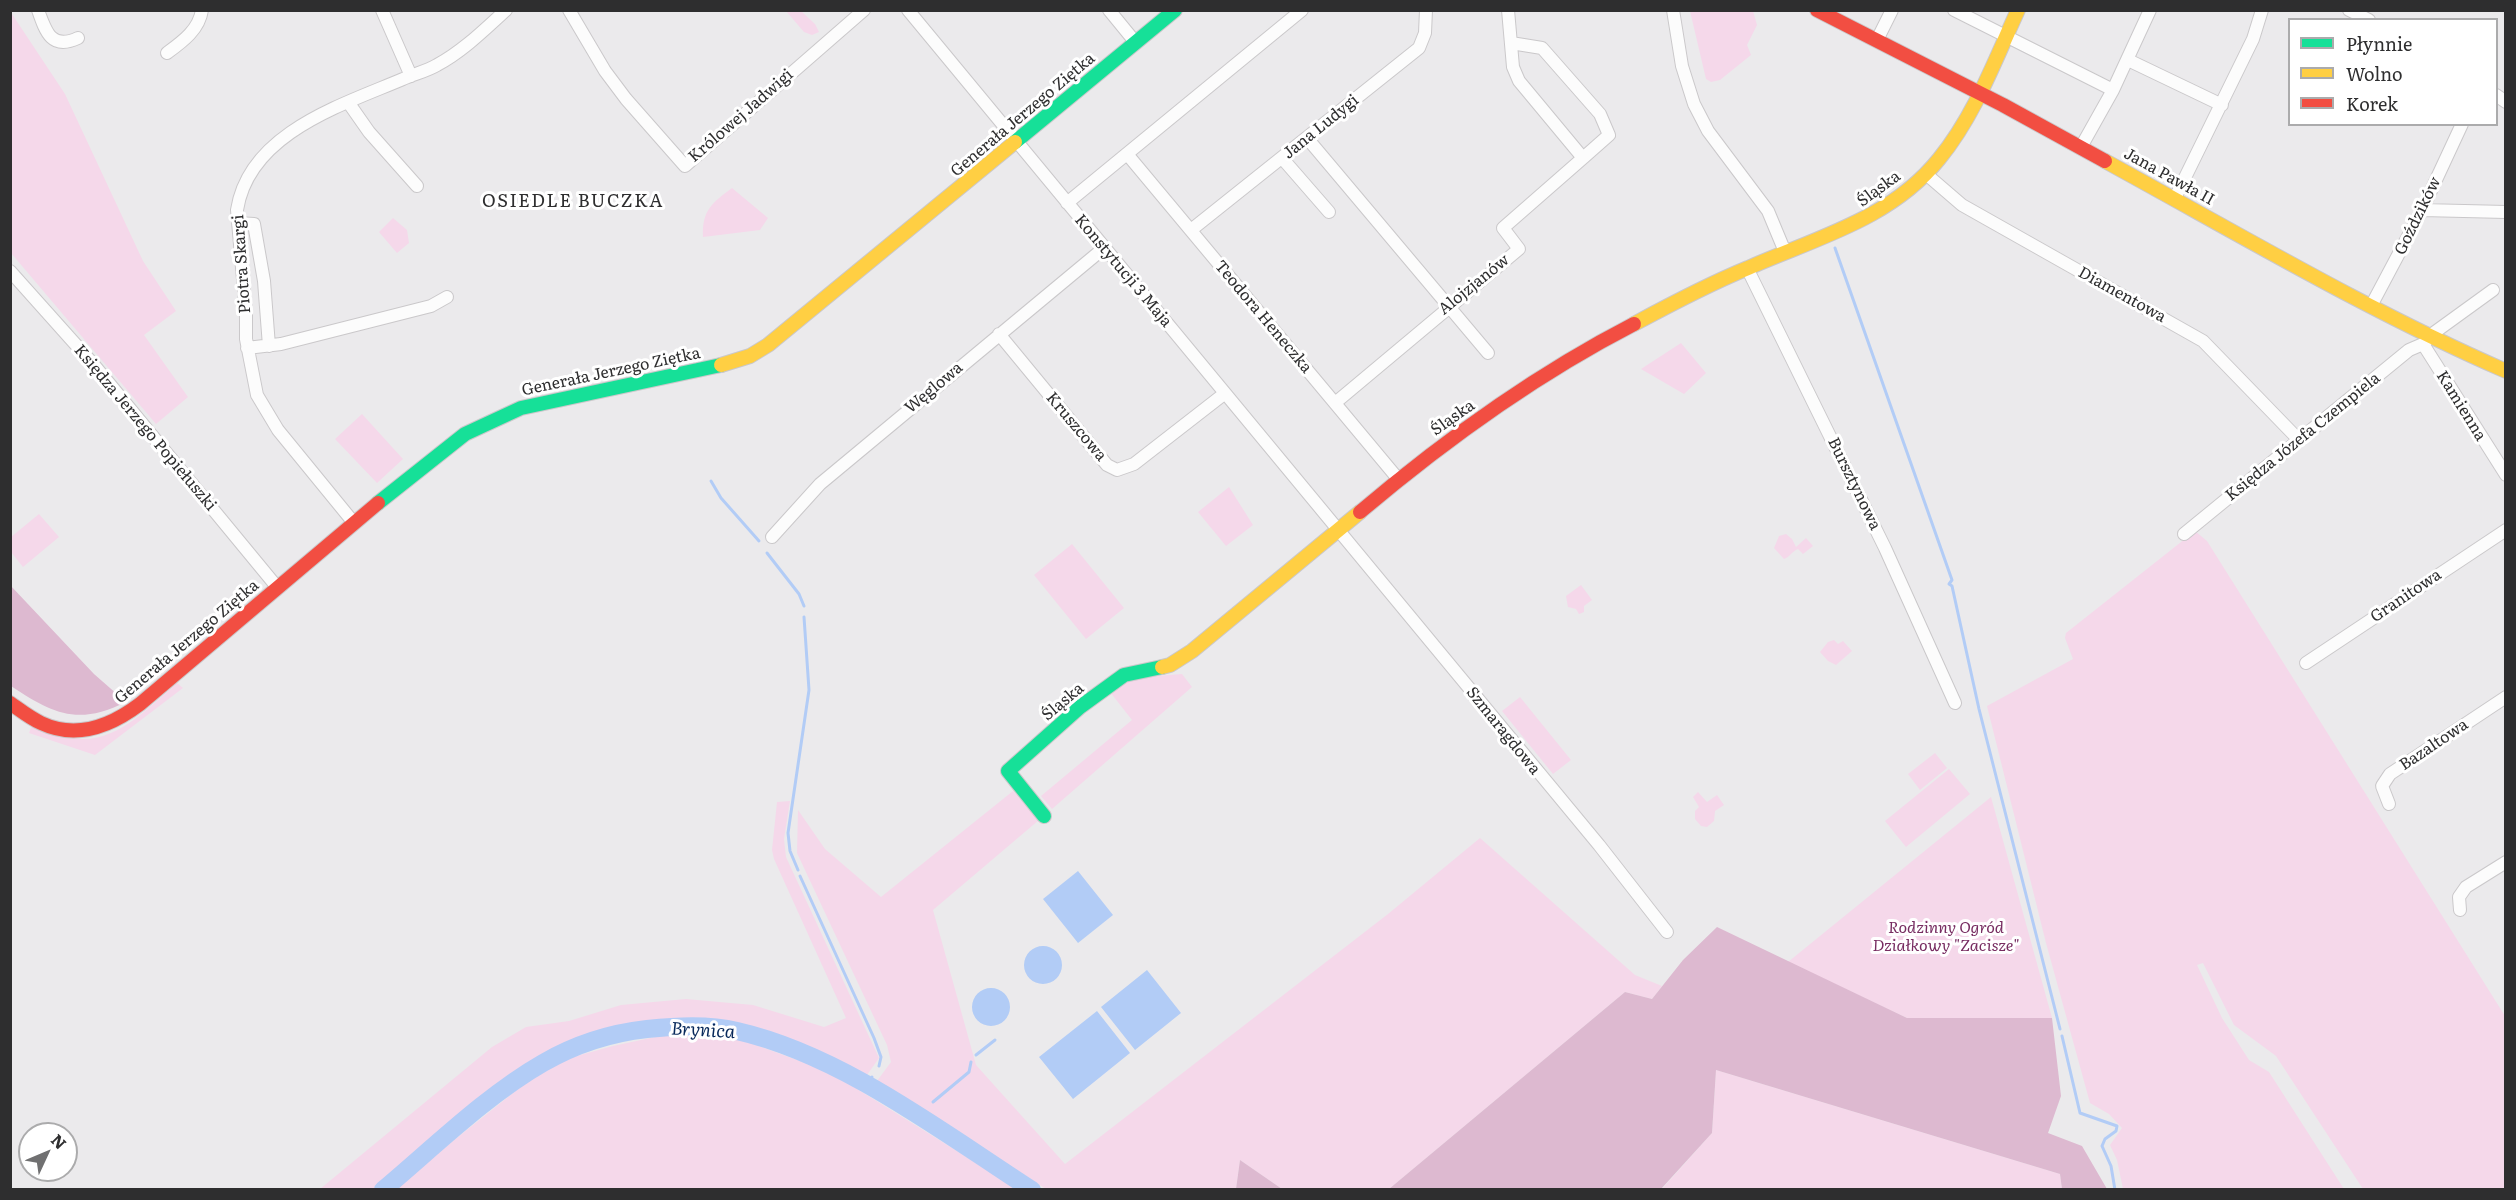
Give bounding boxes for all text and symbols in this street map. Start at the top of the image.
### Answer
legend [2288,18,2498,126]
text: Płynnie [2346,30,2412,57]
street label: Generała Jerzego Ziętka [947,49,1099,181]
text: Wolno [2346,60,2403,87]
street label: Królowej Jadwigi [685,65,797,167]
text: Korek [2346,90,2398,117]
street label: Jana Ludygi [1279,91,1363,163]
street label: Jana Pawła II [2120,144,2218,210]
street label: Śląska [1854,167,1904,211]
street label: Goździków [2391,174,2445,258]
district label: OSIEDLE BUCZKA [482,191,664,213]
street label: Konstytucji 3 Maja [1070,211,1176,331]
street label: Piotra Skargi [229,214,255,314]
street label: Alojzjanów [1435,251,1513,319]
street label: Teodora Heneczka [1210,257,1316,377]
street label: Diamentowa [2075,263,2169,327]
street label: Księdza Jerzego Popiełuszki [70,341,220,515]
street label: Generała Jerzego Ziętka [520,344,702,400]
street label: Węglowa [901,358,967,418]
street label: Kamienna [2432,367,2490,445]
street label: Księdza Józefa Czempiela [2222,369,2384,505]
street label: Kruszcowa [1042,389,1110,465]
street label: Śląska [1427,396,1479,440]
street label: Bursztynowa [1823,435,1885,533]
street label: Granitowa [2367,565,2445,627]
street label: Generała Jerzego Ziętka [111,576,263,708]
street label: Śląska [1038,679,1088,725]
street label: Szmaragdowa [1462,683,1544,779]
street label: Bazaltowa [2396,715,2472,775]
park label: Rodzinny Ogród Działkowy "Zacisze" [1873,918,2019,956]
water label: Brynica [670,1019,736,1043]
north arrow [18,1122,78,1182]
text: N [46,1128,73,1154]

